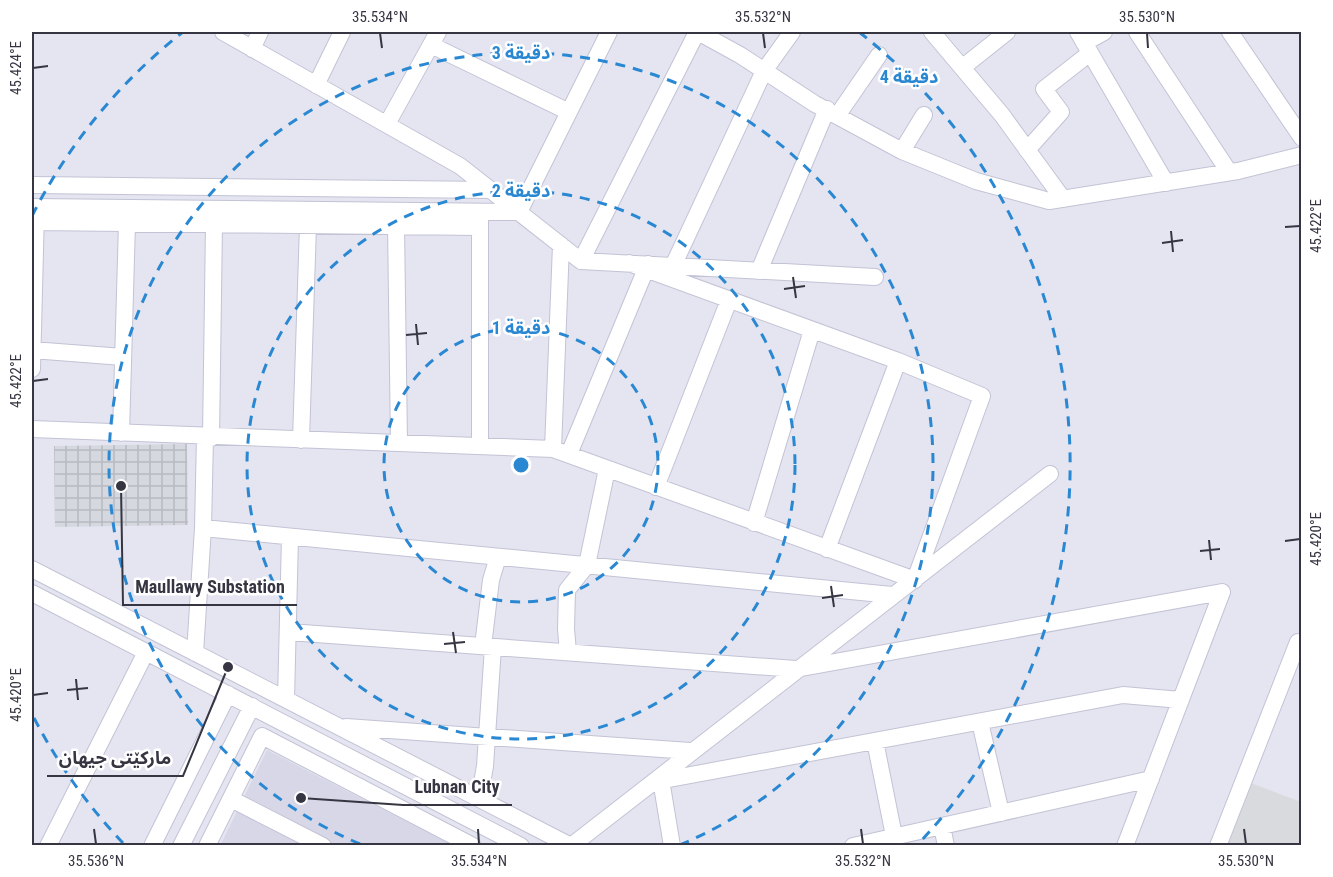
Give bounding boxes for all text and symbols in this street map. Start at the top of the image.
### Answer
text: 35.534°N [352,8,408,26]
text: 35.532°N [735,8,791,26]
text: 35.530°N [1119,8,1175,26]
text: 45.424°E [7,41,25,95]
text: 3 دقيقة [492,42,550,63]
text: 4 دقيقة [880,66,938,87]
text: 2 دقيقة [492,180,550,201]
text: 45.422°E [1307,199,1325,253]
text: 1 دقيقة [492,317,550,338]
text: 45.422°E [7,354,25,408]
centre of rings [511,455,531,475]
text: 45.420°E [1307,512,1325,566]
callout: Maullawy Substation [123,569,297,605]
text: Maullawy Substation [135,576,285,597]
text: 45.420°E [7,668,25,722]
callout: مارکێتی جیهان [47,740,183,776]
text: مارکێتی جیهان [59,747,171,769]
callout: Lubnan City [403,769,512,805]
text: Lubnan City [415,776,499,797]
text: 35.536°N [68,852,124,870]
text: 35.534°N [451,852,507,870]
text: 35.532°N [835,852,891,870]
text: 35.530°N [1218,852,1274,870]

